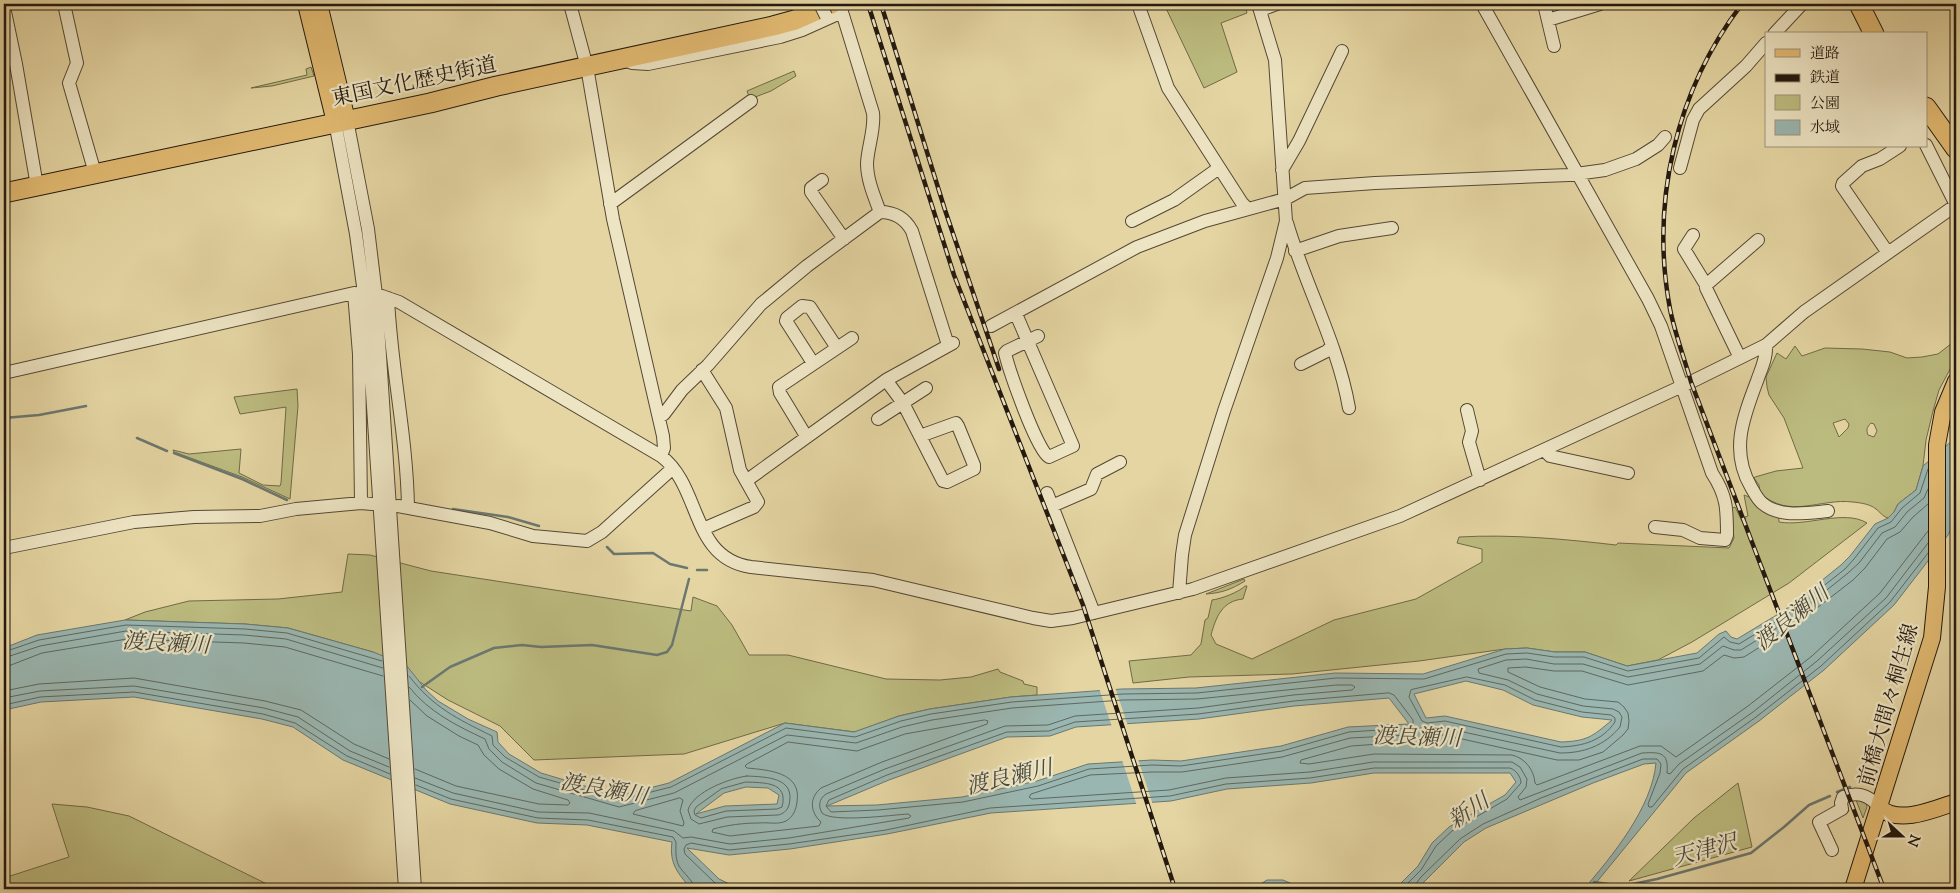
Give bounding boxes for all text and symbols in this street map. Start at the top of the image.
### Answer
legend [1765,32,1928,148]
text: 道路 [1810,44,1840,65]
street label: 東国文化歴史街道 [329,51,500,115]
text: 鉄道 [1810,68,1840,89]
text: 公園 [1810,94,1840,115]
text: 水域 [1810,118,1840,139]
water label: 渡良瀬川 [1749,578,1839,659]
street label: 前橋大間々桐生線 [1852,621,1927,790]
water label: 渡良瀬川 [121,627,213,663]
water label: 渡良瀬川 [1372,721,1463,757]
water label: 渡良瀬川 [963,753,1058,804]
water label: 渡良瀬川 [557,768,652,815]
water label: 新川 [1442,786,1499,838]
north arrow [1878,810,1928,860]
water label: 天津沢 [1669,827,1744,876]
text: N [1901,831,1924,849]

